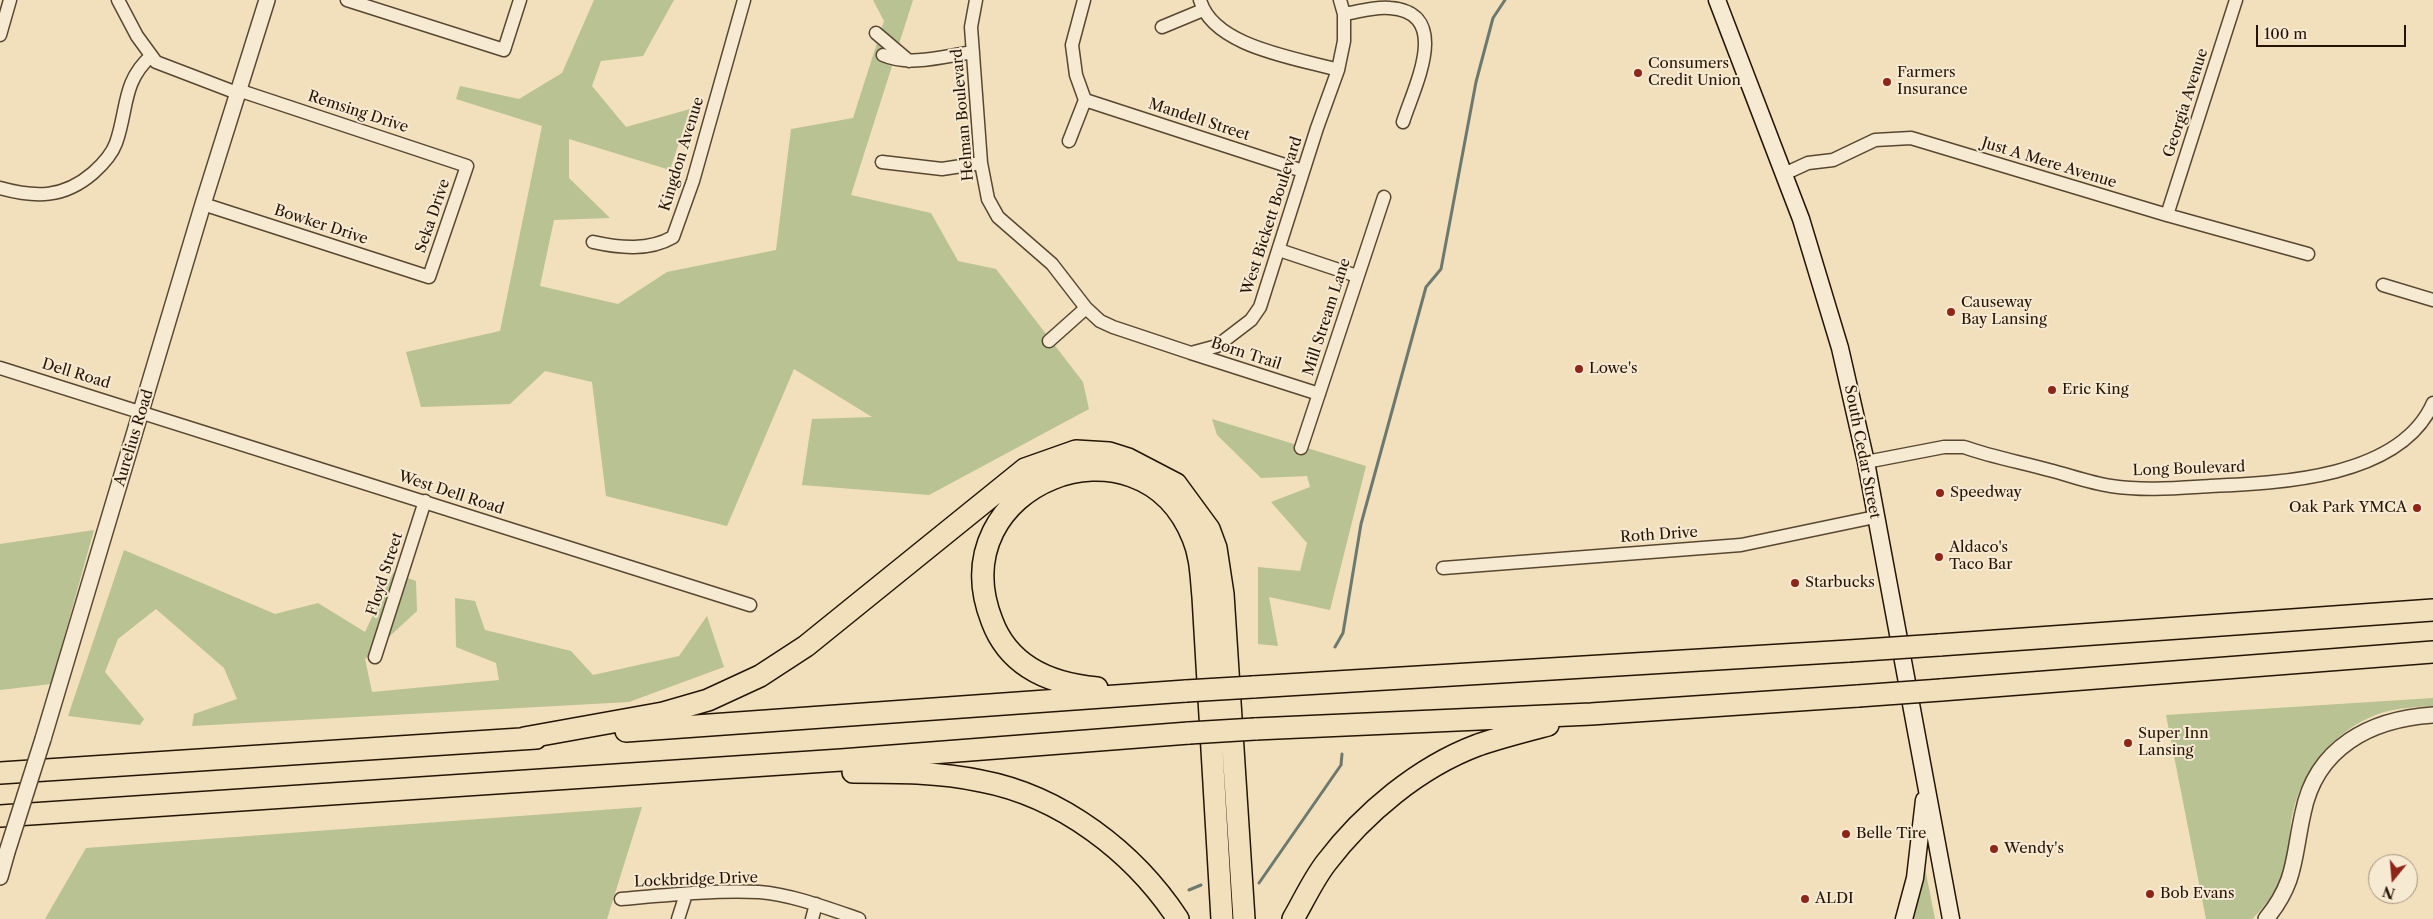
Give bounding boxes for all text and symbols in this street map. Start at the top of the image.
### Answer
scale bar [2258,15,2408,47]
text: 100 m [2264,24,2307,43]
street label: Georgia Avenue [2160,46,2212,160]
street label: Helman Boulevard [948,48,978,182]
place label: Consumers Credit Union [1648,55,1741,90]
place label: Farmers Insurance [1897,64,1968,99]
marker: Consumers Credit Union [1632,67,1644,79]
marker: Farmers Insurance [1881,76,1893,88]
street label: Remsing Drive [305,87,411,137]
street label: Kingdon Avenue [656,95,708,213]
street label: Mandell Street [1146,95,1252,145]
street label: West Bickett Boulevard [1238,134,1306,298]
street label: Just A Mere Avenue [1979,134,2119,192]
street label: Seka Drive [412,177,454,255]
street label: Bowker Drive [272,201,370,249]
street label: Mill Stream Lane [1299,256,1355,378]
place label: Causeway Bay Lansing [1961,294,2047,329]
marker: Causeway Bay Lansing [1945,306,1957,318]
street label: Born Trail [1209,334,1283,374]
street label: Dell Road [40,355,112,393]
place label: Lowe's [1589,360,1638,378]
marker: Lowe's [1573,363,1585,375]
place label: Eric King [2062,381,2129,399]
street label: South Cedar Street [1840,384,1884,520]
marker: Eric King [2046,384,2058,396]
street label: Aurelius Road [111,387,157,489]
street label: Long Boulevard [2132,458,2246,480]
street label: West Dell Road [396,467,506,519]
place label: Speedway [1950,484,2022,502]
marker: Speedway [1934,487,1946,499]
place label: Oak Park YMCA [2289,499,2407,517]
marker: Oak Park YMCA [2411,502,2423,514]
street label: Roth Drive [1620,523,1698,547]
street label: Floyd Street [363,530,407,618]
place label: Aldaco's Taco Bar [1949,539,2012,574]
marker: Aldaco's Taco Bar [1933,551,1945,563]
place label: Starbucks [1805,574,1875,592]
marker: Starbucks [1789,577,1801,589]
place label: Super Inn Lansing [2138,725,2209,760]
marker: Super Inn Lansing [2122,737,2134,749]
place label: Belle Tire [1856,825,1926,843]
marker: Belle Tire [1840,828,1852,840]
place label: Wendy's [2004,840,2064,858]
marker: Wendy's [1988,843,2000,855]
north arrow [2368,854,2418,904]
street label: Lockbridge Drive [634,869,758,891]
text: N [2380,882,2397,903]
place label: Bob Evans [2160,885,2235,903]
marker: Bob Evans [2144,888,2156,900]
place label: ALDI [1815,890,1854,908]
marker: ALDI [1799,893,1811,905]

